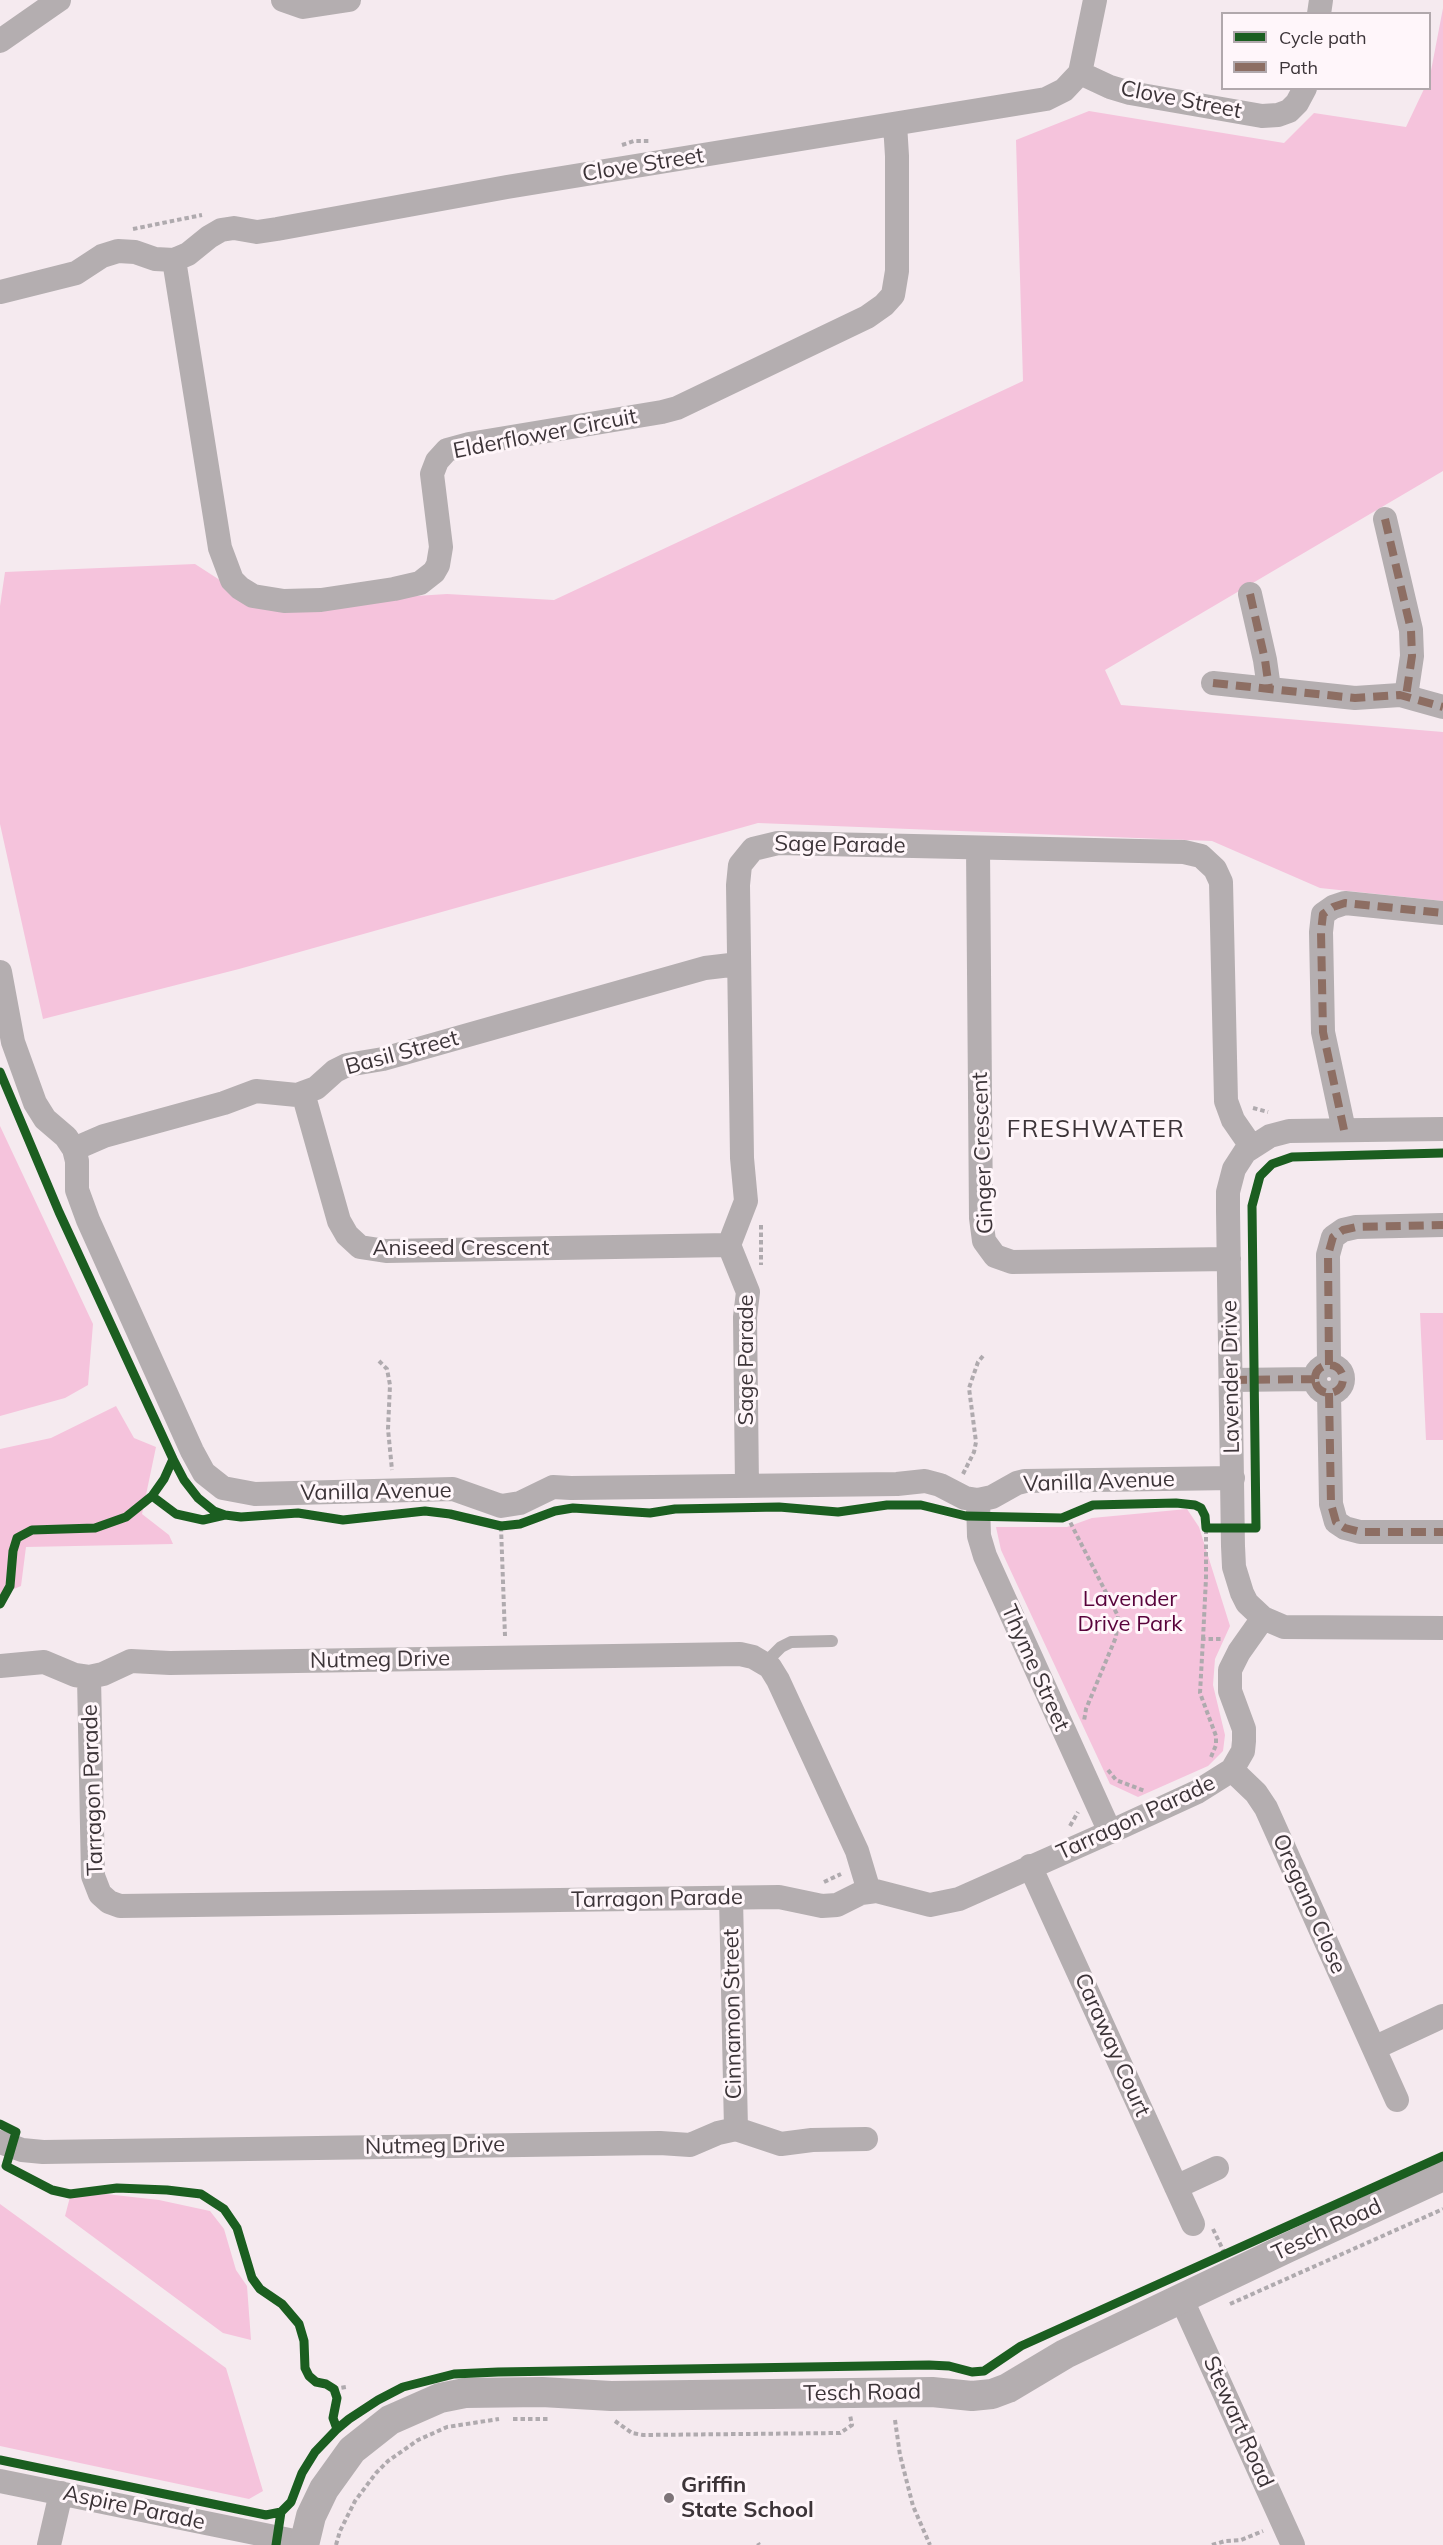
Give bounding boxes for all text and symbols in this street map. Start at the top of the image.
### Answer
legend [1221,12,1431,90]
text: Cycle path [1279,26,1366,49]
text: Path [1279,56,1318,79]
street label: Clove Street [1118,75,1244,125]
street label: Clove Street [580,142,706,188]
street label: Elderflower Circuit [451,403,639,465]
street label: Sage Parade [774,831,906,859]
street label: Basil Street [343,1025,461,1081]
street label: Ginger Crescent [967,1072,999,1234]
district label: FRESHWATER [1007,1116,1185,1144]
street label: Aniseed Crescent [372,1235,550,1261]
street label: Sage Parade [733,1294,759,1426]
street label: Lavender Drive [1216,1300,1246,1454]
street label: Vanilla Avenue [1023,1466,1175,1498]
street label: Vanilla Avenue [300,1477,452,1507]
park label: Lavender Drive Park [1077,1586,1183,1638]
street label: Thyme Street [995,1601,1075,1735]
street label: Nutmeg Drive [310,1646,450,1674]
street label: Tarragon Parade [77,1704,109,1876]
street label: Tarragon Parade [1053,1770,1219,1866]
street label: Oregano Close [1266,1830,1352,1978]
street label: Tarragon Parade [571,1884,743,1914]
street label: Cinnamon Street [718,1928,748,2100]
street label: Caraway Court [1069,1969,1155,2121]
street label: Nutmeg Drive [365,2132,505,2160]
street label: Tesch Road [1268,2193,1386,2267]
street label: Stewart Road [1197,2352,1279,2492]
street label: Tesch Road [803,2379,921,2407]
place label: Griffin State School [681,2472,814,2524]
street label: Aspire Parade [61,2480,207,2536]
marker: Griffin State School [662,2491,676,2505]

